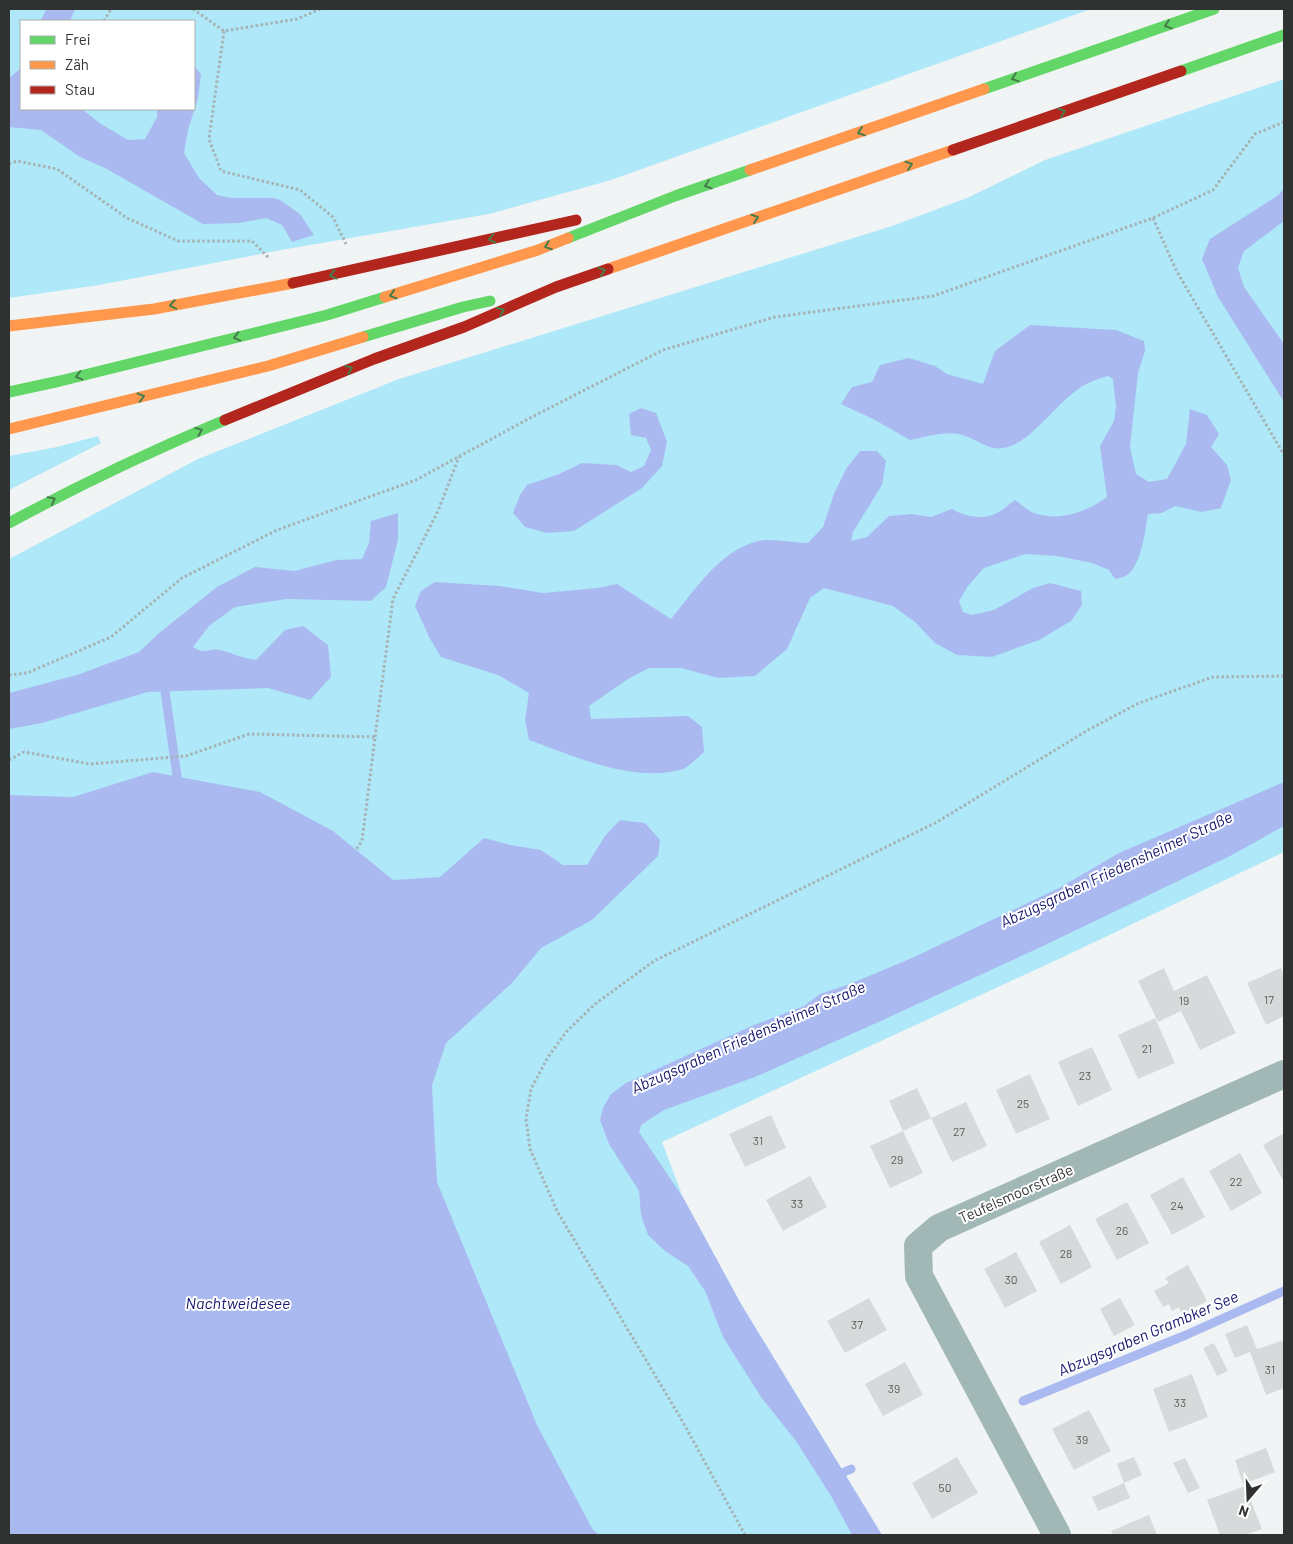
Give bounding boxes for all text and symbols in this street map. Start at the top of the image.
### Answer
one-way arrow [1165,19,1173,29]
legend [20,20,195,110]
text: Frei [65,30,91,48]
text: Zäh [65,55,89,73]
one-way arrow [1011,72,1020,82]
text: Stau [65,80,95,98]
one-way arrow [1058,107,1066,117]
one-way arrow [858,126,866,136]
one-way arrow [904,161,913,171]
one-way arrow [704,179,713,189]
one-way arrow [751,214,759,224]
one-way arrow [487,234,496,244]
one-way arrow [544,240,553,250]
one-way arrow [597,267,606,277]
one-way arrow [329,269,337,280]
one-way arrow [390,289,398,299]
one-way arrow [169,299,178,310]
one-way arrow [496,307,505,318]
one-way arrow [232,331,241,342]
one-way arrow [344,365,353,375]
one-way arrow [74,370,83,381]
one-way arrow [137,392,146,403]
one-way arrow [194,427,203,437]
one-way arrow [46,496,55,506]
water label: Abzugsgraben Friedensheimer Straße [997,806,1235,931]
water label: Abzugsgraben Friedensheimer Straße [628,976,868,1097]
house number: 17 [1264,992,1274,1006]
house number: 19 [1179,993,1189,1007]
house number: 21 [1142,1041,1152,1055]
house number: 23 [1079,1068,1091,1082]
house number: 25 [1017,1096,1029,1110]
house number: 27 [953,1124,965,1138]
house number: 31 [753,1133,763,1147]
house number: 29 [891,1152,903,1166]
street label: Teufelsmoorstraße [956,1160,1075,1226]
house number: 22 [1230,1174,1242,1188]
house number: 33 [791,1196,803,1210]
house number: 24 [1170,1198,1184,1212]
house number: 26 [1116,1223,1128,1237]
house number: 28 [1060,1246,1072,1260]
house number: 30 [1005,1272,1017,1286]
water label: Abzugsgraben Grambker See [1055,1286,1241,1379]
water label: Nachtweidesee [186,1293,290,1312]
house number: 37 [851,1317,863,1331]
house number: 31 [1265,1362,1275,1376]
house number: 39 [888,1381,900,1395]
house number: 33 [1174,1395,1186,1409]
house number: 39 [1076,1432,1088,1446]
north arrow [1223,1474,1273,1524]
house number: 50 [939,1480,951,1494]
text: N [1236,1502,1251,1521]

